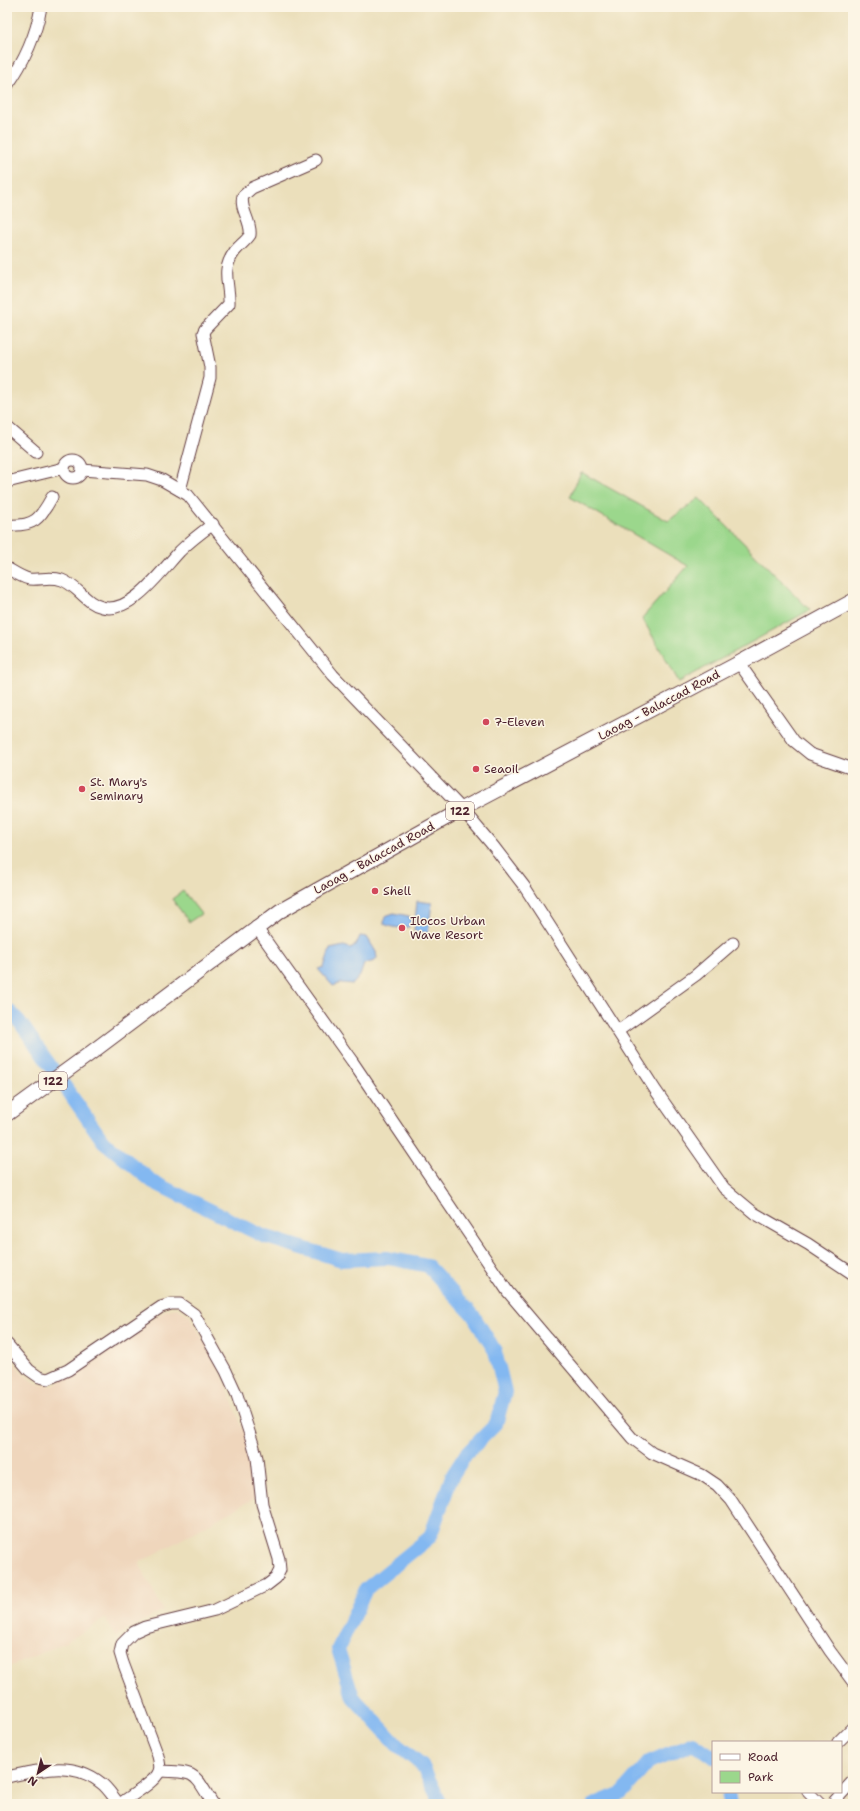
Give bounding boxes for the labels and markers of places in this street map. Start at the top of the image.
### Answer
place label: 7-Eleven [494,714,545,730]
marker: 7-Eleven [481,717,491,727]
place label: Seaoil [484,761,519,777]
marker: Seaoil [471,764,481,774]
place label: St. Mary's Seminary [90,774,148,804]
marker: St. Mary's Seminary [77,784,87,794]
place label: Shell [383,883,411,899]
marker: Shell [370,886,380,896]
place label: Ilocos Urban Wave Resort [410,913,485,943]
marker: Ilocos Urban Wave Resort [397,923,407,933]

